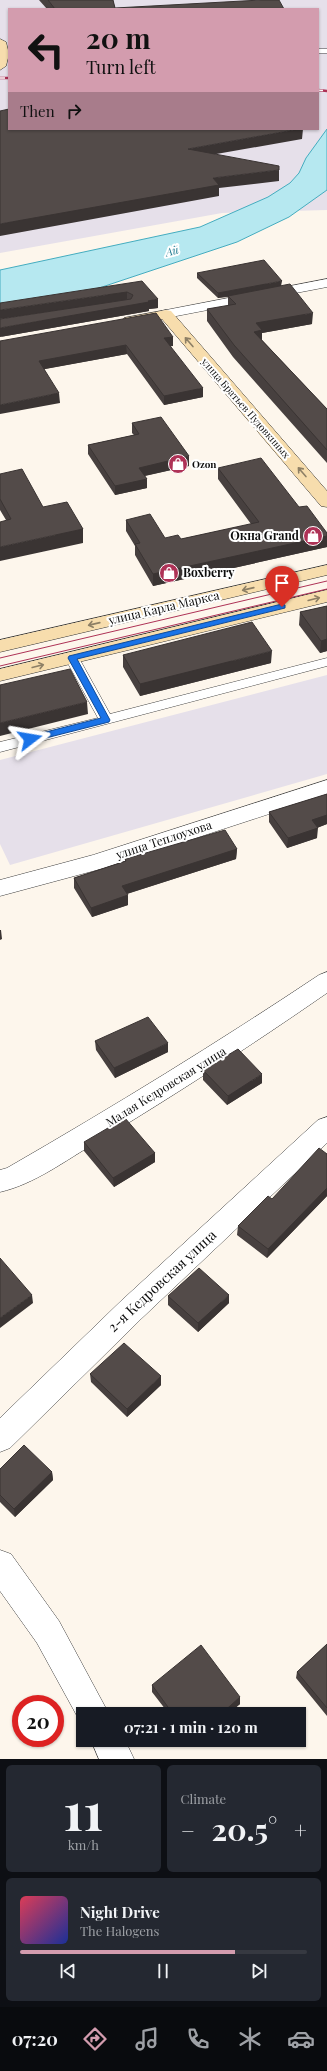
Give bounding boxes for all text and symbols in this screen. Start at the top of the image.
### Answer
text: 20 m [86,19,151,56]
icon: left [20,24,72,76]
text: Turn left [86,55,156,79]
icon: right [63,100,85,122]
text: Then [20,101,55,121]
water label: Ай [163,242,181,260]
one-way arrow [185,336,194,347]
street label: улица Братьев Пудовкиных [198,354,294,462]
shop icon: Ozon [167,453,189,475]
place label: Ozon [192,457,217,471]
one-way arrow [297,467,306,477]
shop icon: Окна Grand [302,525,324,547]
place label: Окна Grand [230,527,299,543]
shop icon: Boxberry [158,562,180,584]
place label: Boxberry [183,564,235,580]
pin [265,566,299,607]
icon: arrive [271,572,293,594]
one-way arrow [242,585,255,593]
street label: улица Карла Маркса [106,586,221,628]
one-way arrow [307,595,320,602]
one-way arrow [88,621,101,629]
one-way arrow [31,662,44,670]
position arrow [9,718,51,760]
street label: улица Теплоухова [113,816,214,862]
street label: Малая Кедровская улица [102,1043,229,1130]
street label: 2-я Кедровская улица [103,1225,220,1336]
speed limit sign: 20 [12,1695,64,1747]
text: 07:21 · 1 min · 120 m [124,1717,258,1737]
text: 11 [63,1775,103,1844]
text: Climate [181,1790,226,1807]
text: 20.5° [212,1809,277,1849]
text: − [181,1815,195,1845]
text: + [294,1815,307,1845]
text: km/h [68,1836,99,1853]
text: Night Drive [80,1902,160,1922]
text: The Halogens [80,1922,159,1939]
icon: previous [57,1960,79,1982]
icon: pause [152,1960,174,1982]
icon: next [248,1960,270,1982]
icon: directions [81,2025,109,2053]
icon: music [133,2025,161,2053]
icon: phone [184,2025,212,2053]
icon: climate [236,2025,264,2053]
icon: car [287,2025,315,2053]
text: 07:20 [12,2027,58,2051]

